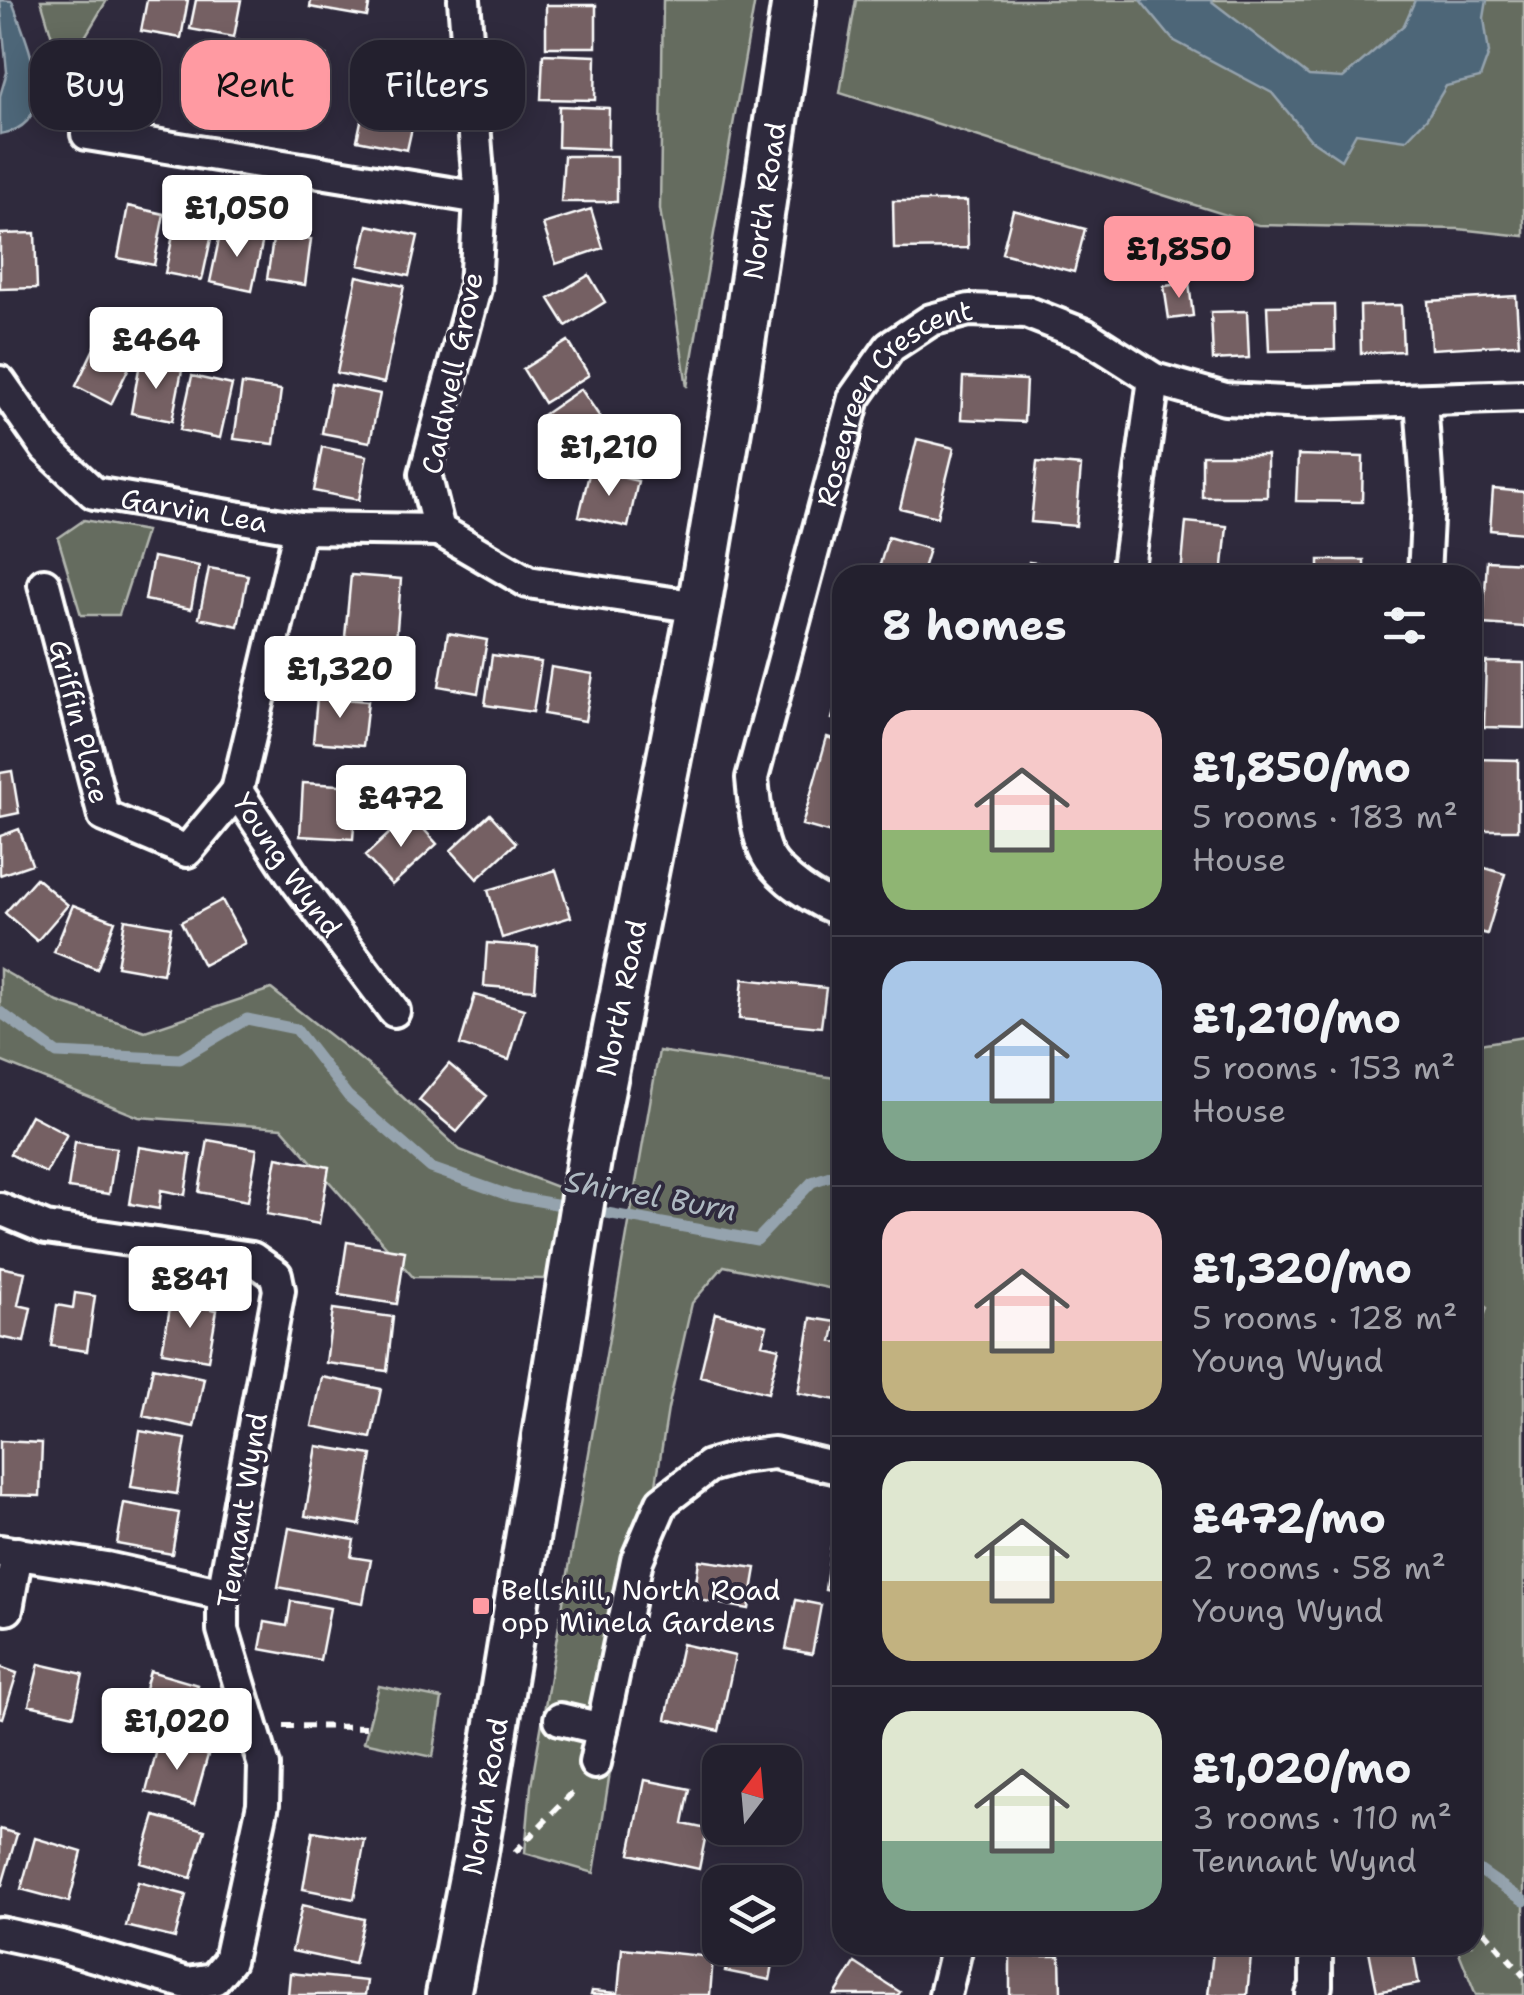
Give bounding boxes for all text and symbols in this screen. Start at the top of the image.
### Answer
chip: Buy [30,40,161,130]
chip: Rent [181,40,330,130]
chip: Filters [350,40,525,130]
street label: North Road [734,119,795,282]
pin: £1,050 [156,175,318,260]
text: £1,050 [184,186,290,229]
pin: £1,850 [1098,216,1260,301]
text: £1,850 [1126,227,1232,270]
street label: Caldwell Grove [412,268,492,478]
street label: Rosegreen Crescent [807,291,977,511]
pin: £464 [97,307,215,392]
text: £464 [112,318,200,361]
pin: £1,210 [528,414,690,499]
text: £1,210 [560,425,658,468]
street label: Garvin Lea [118,479,271,541]
text: 8 homes [882,597,1067,653]
icon: filters [1377,598,1432,653]
street label: Griffin Place [40,635,119,808]
pin: £1,320 [259,636,421,721]
text: £1,320 [287,647,393,690]
text: £1,850/mo [1192,739,1411,795]
icon: home [962,750,1082,870]
pin: £472 [342,765,460,850]
text: £472 [358,776,444,819]
street label: Young Wynd [224,785,351,945]
text: 5 rooms · 183 m² [1192,795,1458,838]
text: House [1192,838,1286,881]
street label: North Road [587,916,655,1080]
text: £1,210/mo [1192,990,1401,1046]
icon: home [962,1001,1082,1121]
text: 5 rooms · 153 m² [1192,1046,1455,1089]
text: House [1192,1089,1286,1132]
water label: Shirrel Burn [562,1160,740,1231]
text: £1,320/mo [1192,1240,1412,1296]
pin: £841 [131,1246,249,1331]
icon: home [962,1251,1082,1371]
text: £841 [151,1257,229,1300]
text: 5 rooms · 128 m² [1192,1296,1458,1339]
text: Young Wynd [1192,1339,1384,1382]
street label: Tennant Wynd [208,1410,276,1610]
text: £472/mo [1192,1490,1386,1546]
icon: home [962,1501,1082,1621]
text: 2 rooms · 58 m² [1192,1546,1446,1589]
place label: Bellshill, North Road opp Minela Gardens [501,1571,781,1641]
text: Young Wynd [1192,1589,1384,1632]
marker: Bellshill, North Road opp Minela Gardens [470,1595,492,1617]
pin: £1,020 [96,1688,258,1773]
text: £1,020 [124,1699,230,1742]
street label: North Road [453,1715,517,1879]
text: £1,020/mo [1192,1740,1412,1796]
north arrow [702,1745,802,1845]
map controls [702,1745,802,1965]
icon: home [962,1751,1082,1871]
text: 3 rooms · 110 m² [1192,1796,1452,1839]
text: Tennant Wynd [1192,1839,1417,1882]
button: layers [702,1865,802,1965]

